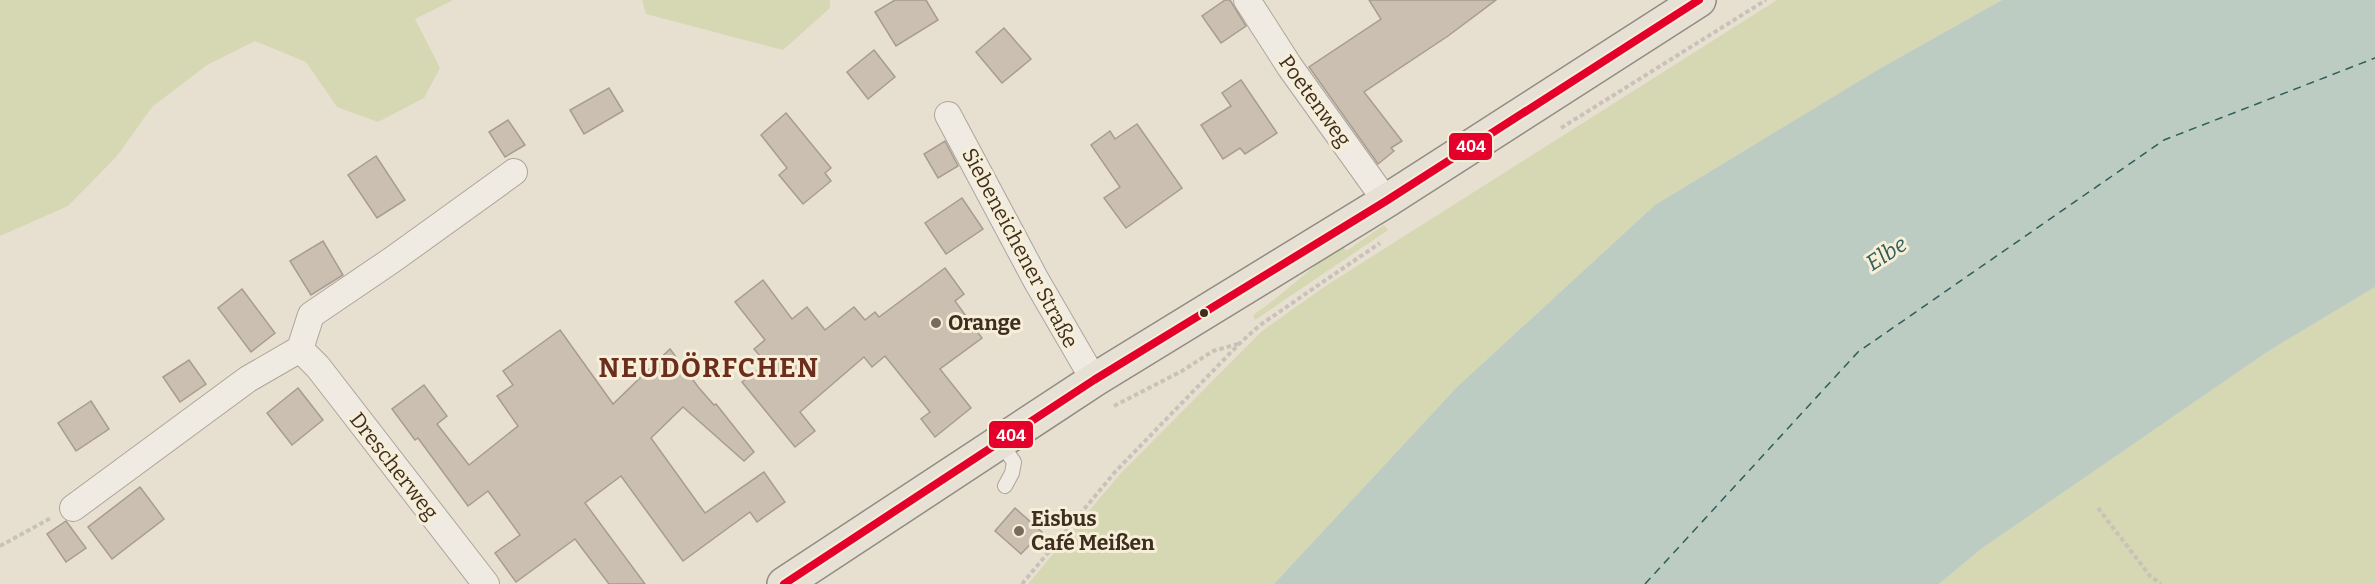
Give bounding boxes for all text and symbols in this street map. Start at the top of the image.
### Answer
street label: Poetenweg [1273,50,1357,152]
line badge: 404 [1448,132,1493,161]
text: 404 [1456,137,1486,156]
street label: Siebeneichener Straße [956,144,1084,352]
water label: Elbe [1861,230,1912,277]
unlabelled marker [1198,307,1210,319]
place label: Orange [948,310,1021,336]
marker: Orange [929,316,943,330]
district label: NEUDÖRFCHEN [599,351,819,384]
street label: Drescherweg [344,407,444,525]
line badge: 404 [988,420,1034,449]
text: 404 [996,426,1026,445]
place label: Eisbus Café Meißen [1031,506,1155,556]
marker: Eisbus Café Meißen [1012,524,1026,538]

